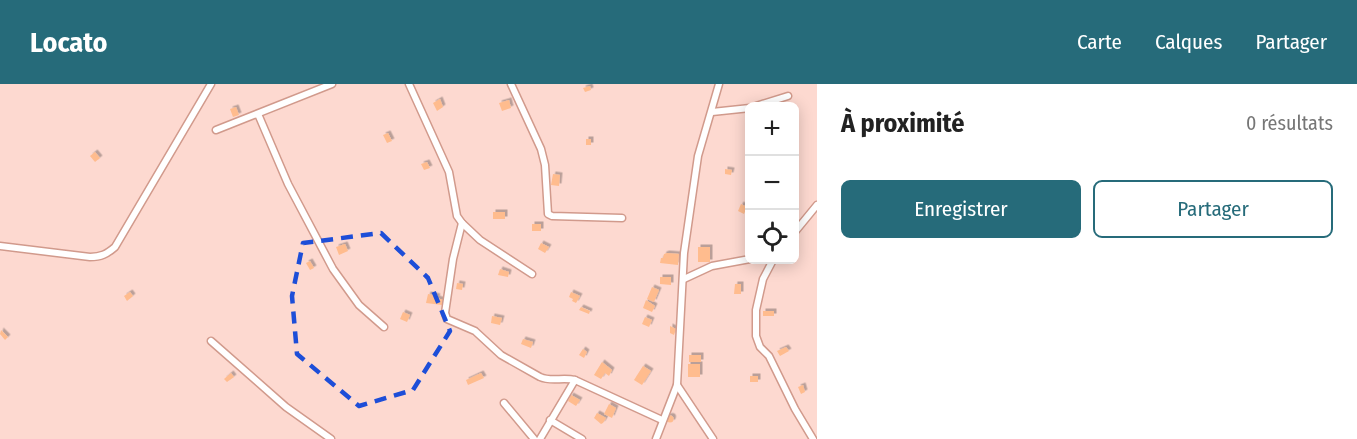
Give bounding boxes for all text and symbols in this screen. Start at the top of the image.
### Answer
text: Locato [30,26,108,59]
text: Carte [1077,29,1122,55]
text: Calques [1155,29,1222,55]
text: Partager [1255,29,1327,55]
map controls [745,102,799,264]
button: + [745,102,799,156]
text: À proximité [841,108,964,139]
text: 0 résultats [1246,111,1333,135]
button: − [745,156,799,210]
button: Enregistrer [841,180,1081,238]
button: Partager [1093,180,1333,238]
button: locate [745,210,799,264]

